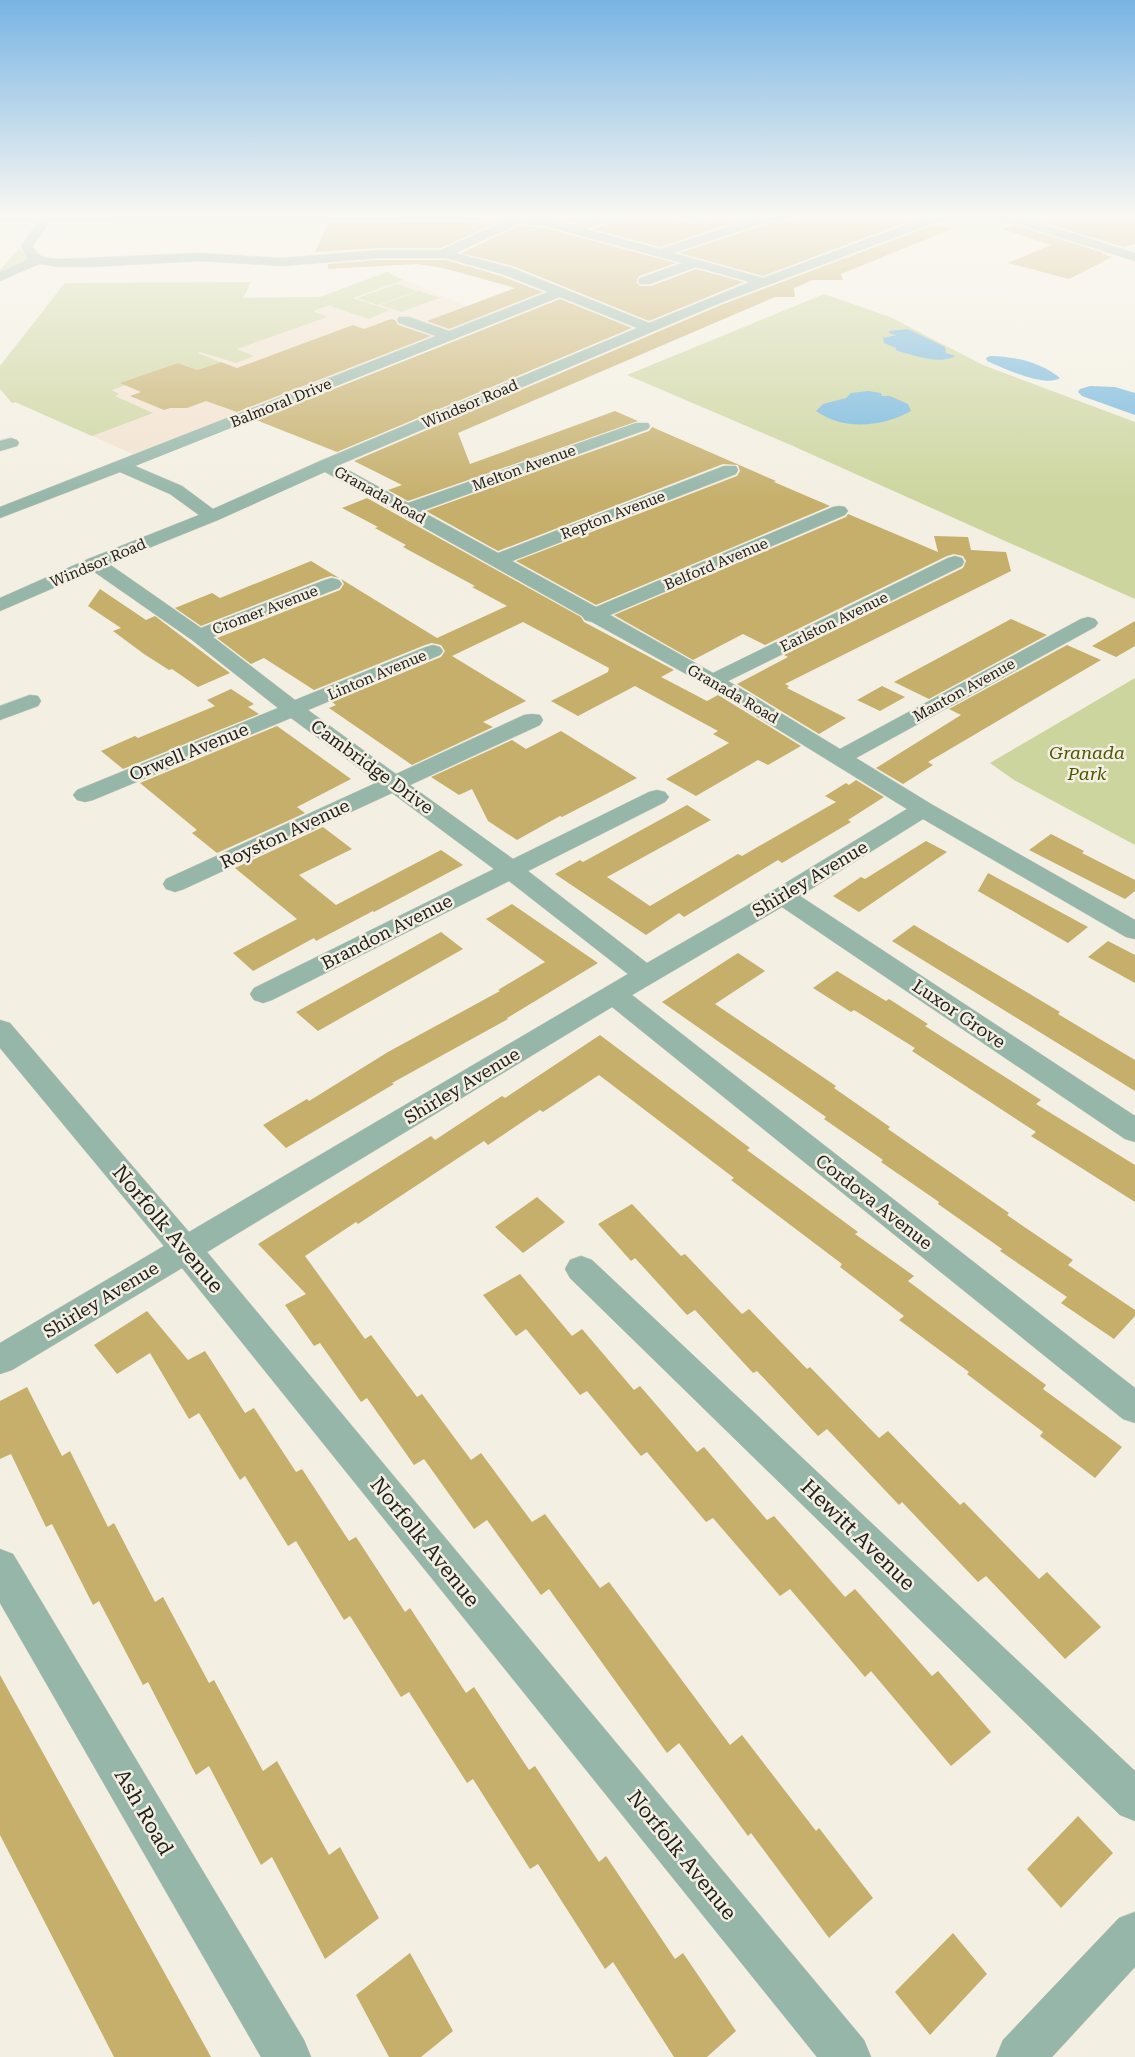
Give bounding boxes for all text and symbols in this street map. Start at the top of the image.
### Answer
street label: Balmoral Drive [228,375,334,431]
street label: Windsor Road [419,376,521,432]
street label: Melton Avenue [470,441,578,495]
street label: Granada Road [331,462,429,528]
street label: Repton Avenue [558,487,668,543]
street label: Belford Avenue [661,534,771,594]
street label: Windsor Road [47,535,149,591]
street label: Cromer Avenue [210,582,320,638]
street label: Earlston Avenue [777,588,891,656]
street label: Linton Avenue [325,646,429,704]
street label: Manton Avenue [910,655,1018,725]
street label: Granada Road [684,661,782,727]
street label: Cambridge Drive [307,715,438,818]
street label: Orwell Avenue [126,718,251,785]
park label: Granada Park [1049,742,1125,784]
street label: Royston Avenue [217,794,353,873]
street label: Shirley Avenue [748,836,871,921]
street label: Brandon Avenue [318,889,456,974]
street label: Luxor Grove [909,975,1010,1052]
street label: Shirley Avenue [400,1043,523,1128]
street label: Cordova Avenue [812,1149,937,1254]
street label: Norfolk Avenue [108,1160,228,1298]
street label: Shirley Avenue [39,1257,162,1342]
street label: Norfolk Avenue [365,1472,485,1612]
street label: Hewitt Avenue [796,1475,920,1595]
street label: Ash Road [110,1765,178,1860]
street label: Norfolk Avenue [622,1785,742,1925]

